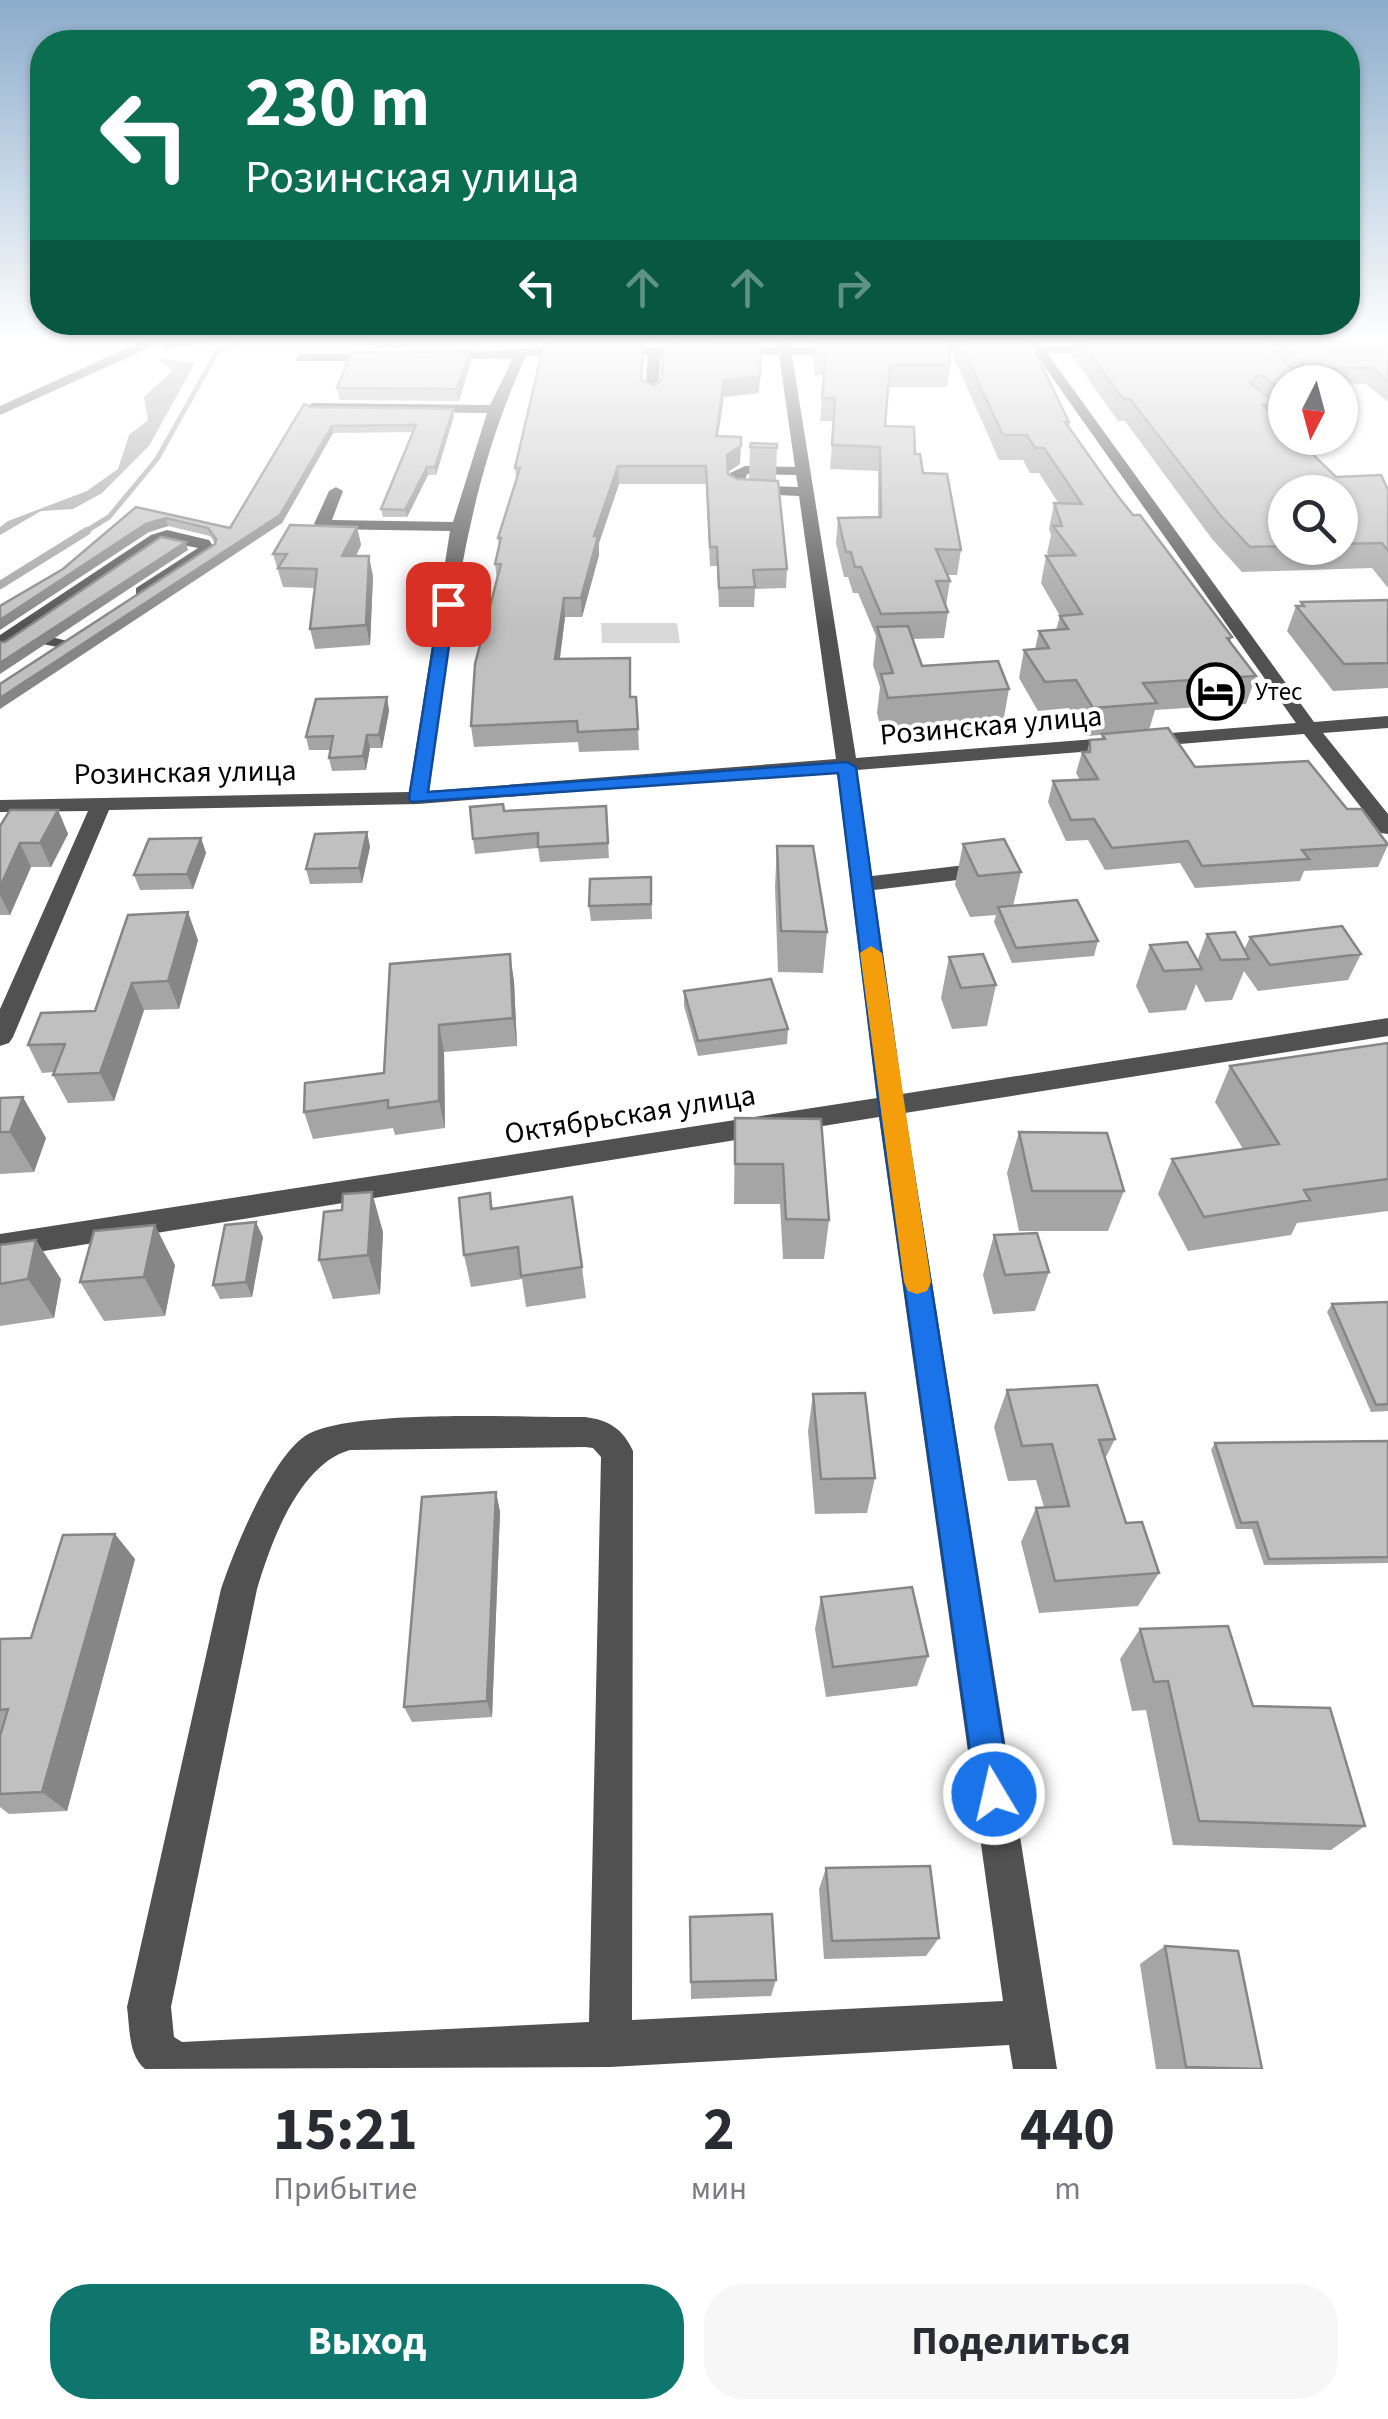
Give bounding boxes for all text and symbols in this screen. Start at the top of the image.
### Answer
text: 230 m [245,53,430,153]
icon: left [80,70,210,200]
text: Розинская улица [245,146,579,210]
icon: left [510,260,565,315]
icon: ahead [615,260,670,315]
icon: ahead [720,260,775,315]
icon: right [825,260,880,315]
north arrow [1268,365,1358,455]
map controls [1268,365,1358,565]
button: search [1268,475,1358,565]
pin [406,562,491,647]
icon: arrive [421,577,476,632]
hotel icon: Утес [1186,661,1246,721]
place label: Утес [1255,674,1302,710]
street label: Розинская улица [878,694,1104,757]
street label: Розинская улица [73,749,297,796]
street label: Октябрьская улица [501,1073,759,1156]
position arrow [942,1742,1046,1846]
text: 15:21 [273,2088,418,2173]
text: 2 [703,2088,735,2173]
text: 440 [1020,2088,1115,2173]
text: Прибытие [273,2166,417,2212]
text: мин [691,2166,747,2212]
text: m [1054,2166,1081,2212]
button: Выход [50,2284,684,2399]
button: Поделиться [704,2284,1338,2399]

